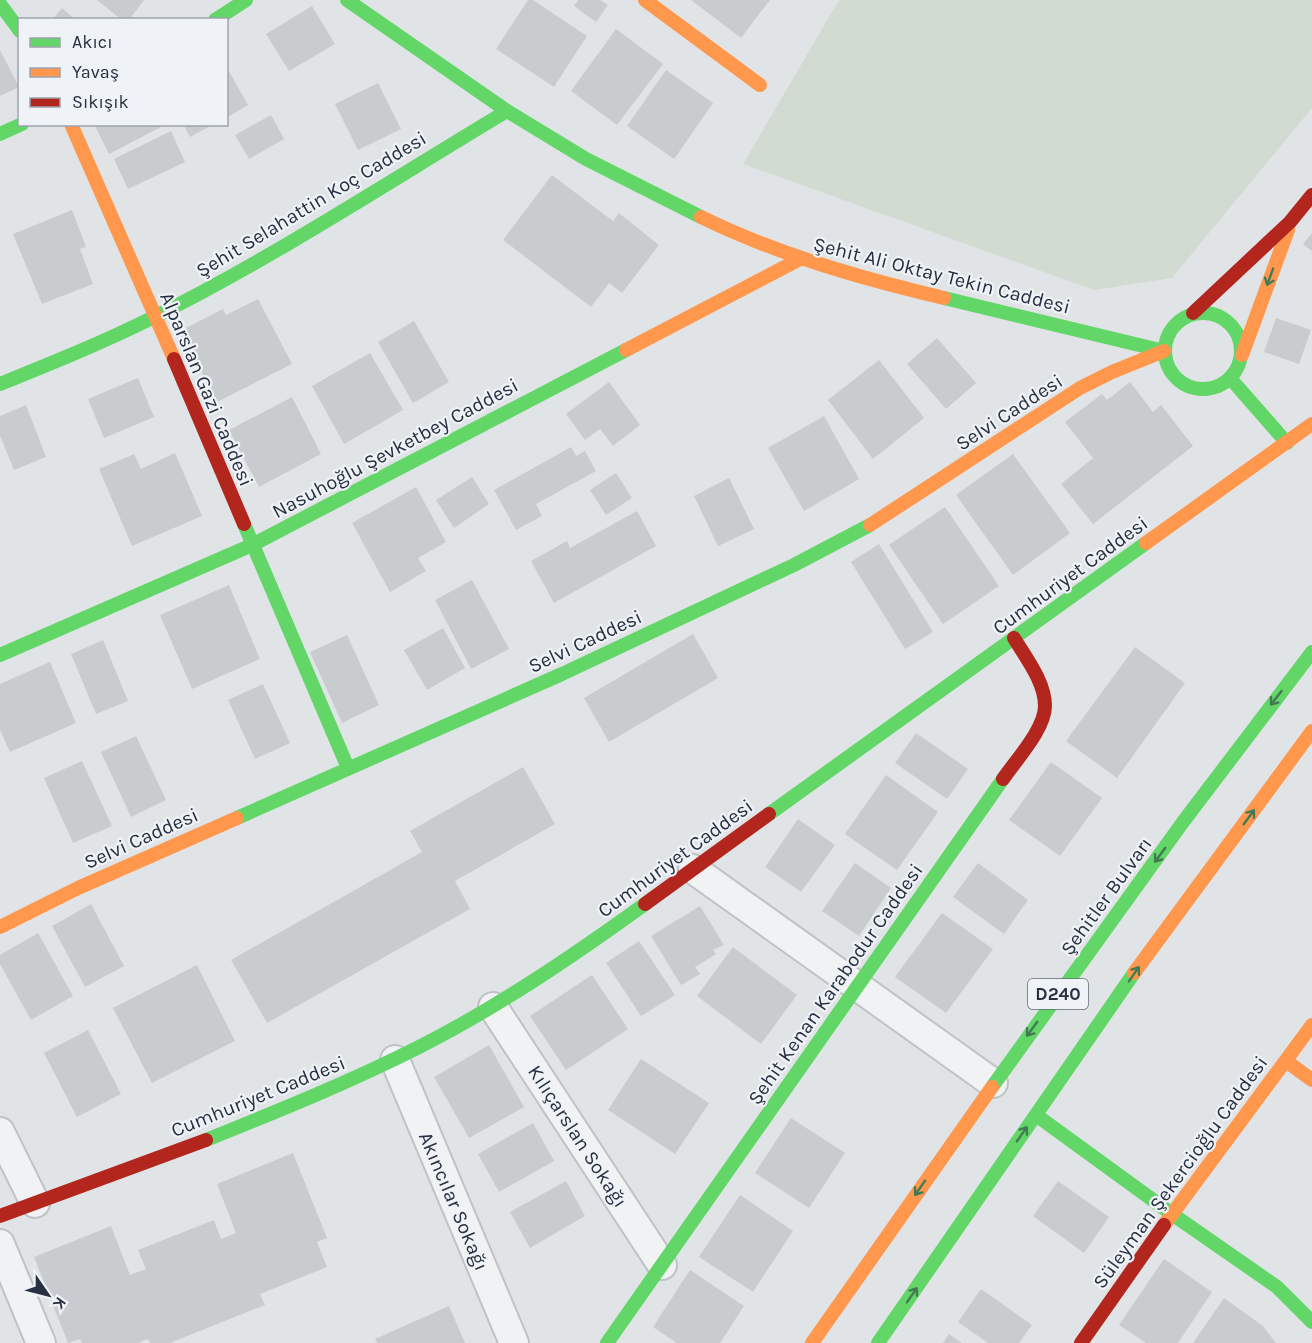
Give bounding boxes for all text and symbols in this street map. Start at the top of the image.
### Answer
legend [18,18,228,126]
text: Akıcı [72,31,113,53]
text: Yavaş [72,61,119,83]
text: Sıkışık [72,91,129,113]
street label: Şehit Selahattin Koç Caddesi [192,126,430,282]
street label: Şehit Ali Oktay Tekin Caddesi [811,232,1073,319]
one-way arrow [1264,267,1275,286]
street label: Alparslan Gazi Caddesi [155,289,258,490]
street label: Selvi Caddesi [952,369,1067,455]
street label: Nasuhoğlu Şevketbey Caddesi [268,374,522,523]
street label: Cumhuriyet Caddesi [988,511,1152,639]
street label: Selvi Caddesi [525,605,646,678]
one-way arrow [1270,690,1283,706]
street label: Cumhuriyet Caddesi [593,794,757,922]
street label: Selvi Caddesi [81,803,202,874]
one-way arrow [1242,809,1255,825]
street label: Şehitler Bulvarı [1056,833,1157,960]
one-way arrow [1154,846,1166,862]
street label: Şehit Kenan Karabodur Caddesi [743,859,928,1109]
one-way arrow [1128,967,1140,983]
road number: D240 [1028,979,1088,1009]
one-way arrow [1026,1020,1039,1036]
street label: Cumhuriyet Caddesi [168,1051,349,1142]
street label: Süleyman Şekercioğlu Caddesi [1088,1052,1273,1293]
street label: Kılıçarslan Sokağı [523,1061,632,1212]
one-way arrow [1016,1127,1028,1143]
street label: Akıncılar Sokağı [414,1128,493,1274]
one-way arrow [914,1180,926,1196]
north arrow [18,1265,78,1325]
one-way arrow [906,1287,918,1304]
text: K [49,1294,71,1313]

